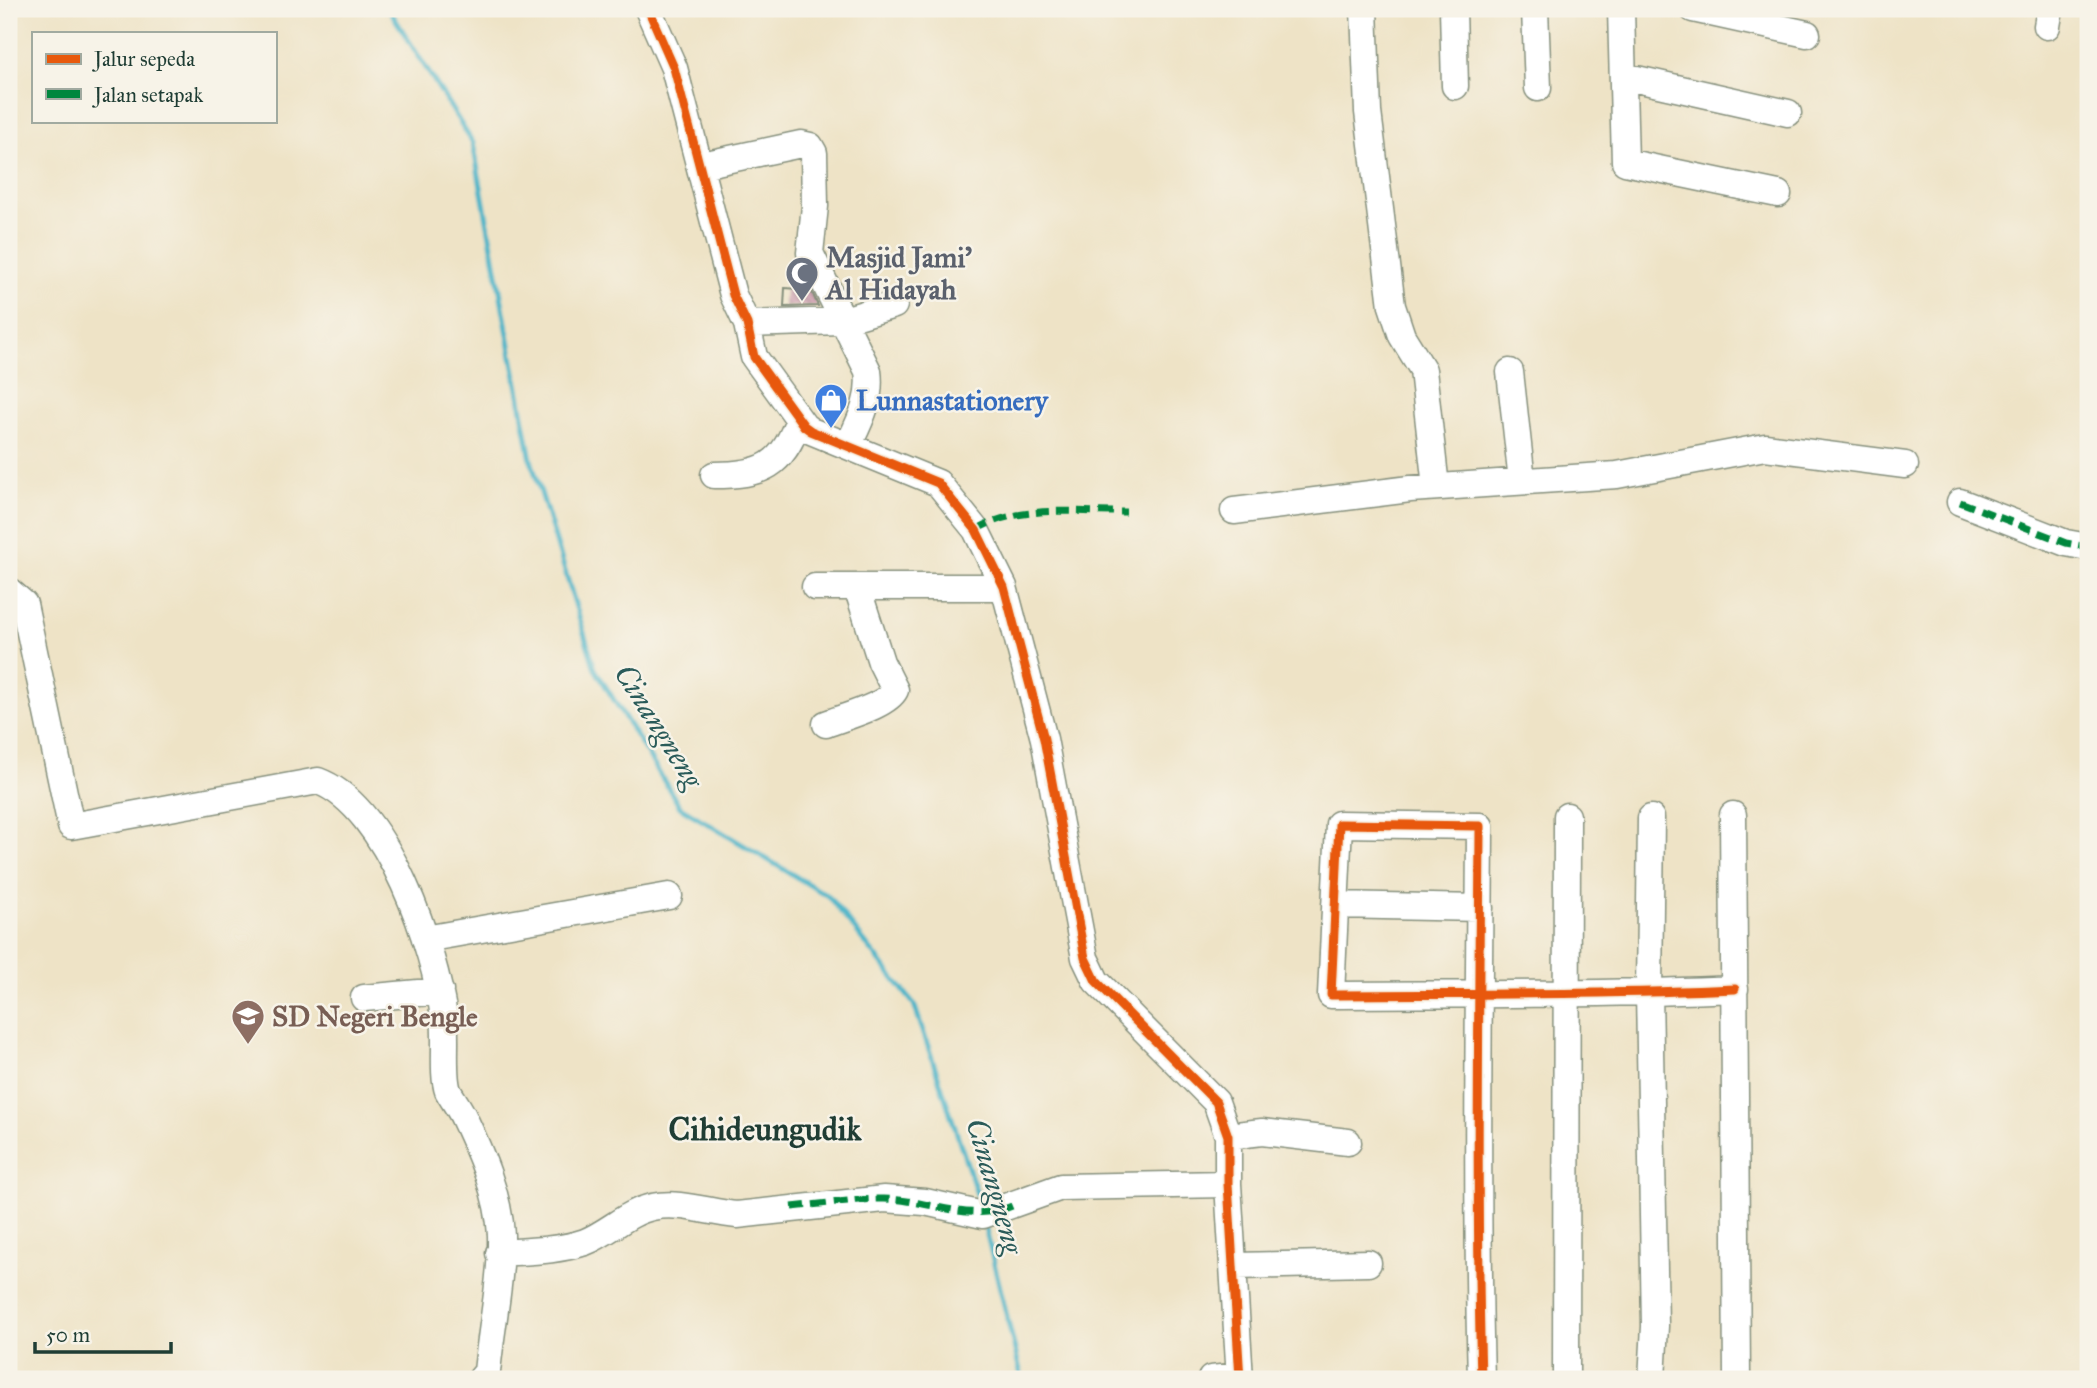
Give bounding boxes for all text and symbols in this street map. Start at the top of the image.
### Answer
legend [32,32,276,122]
text: Jalur sepeda [92,46,195,72]
text: Jalan setapak [92,82,203,108]
place label: Masjid Jami' Al Hidayah [824,240,972,307]
mosque icon: Masjid Jami' Al Hidayah [783,254,821,303]
shop icon: Lunnastationery [812,381,850,430]
place label: Lunnastationery [856,383,1049,418]
water label: Cinangneng [607,657,712,796]
school or university icon: SD Negeri Bengle [229,997,267,1046]
place label: SD Negeri Bengle [272,999,478,1034]
district label: Cihideungudik [669,1110,863,1149]
water label: Cinangneng [958,1114,1032,1260]
scale bar [35,1311,172,1355]
text: 50 m [46,1322,91,1348]

